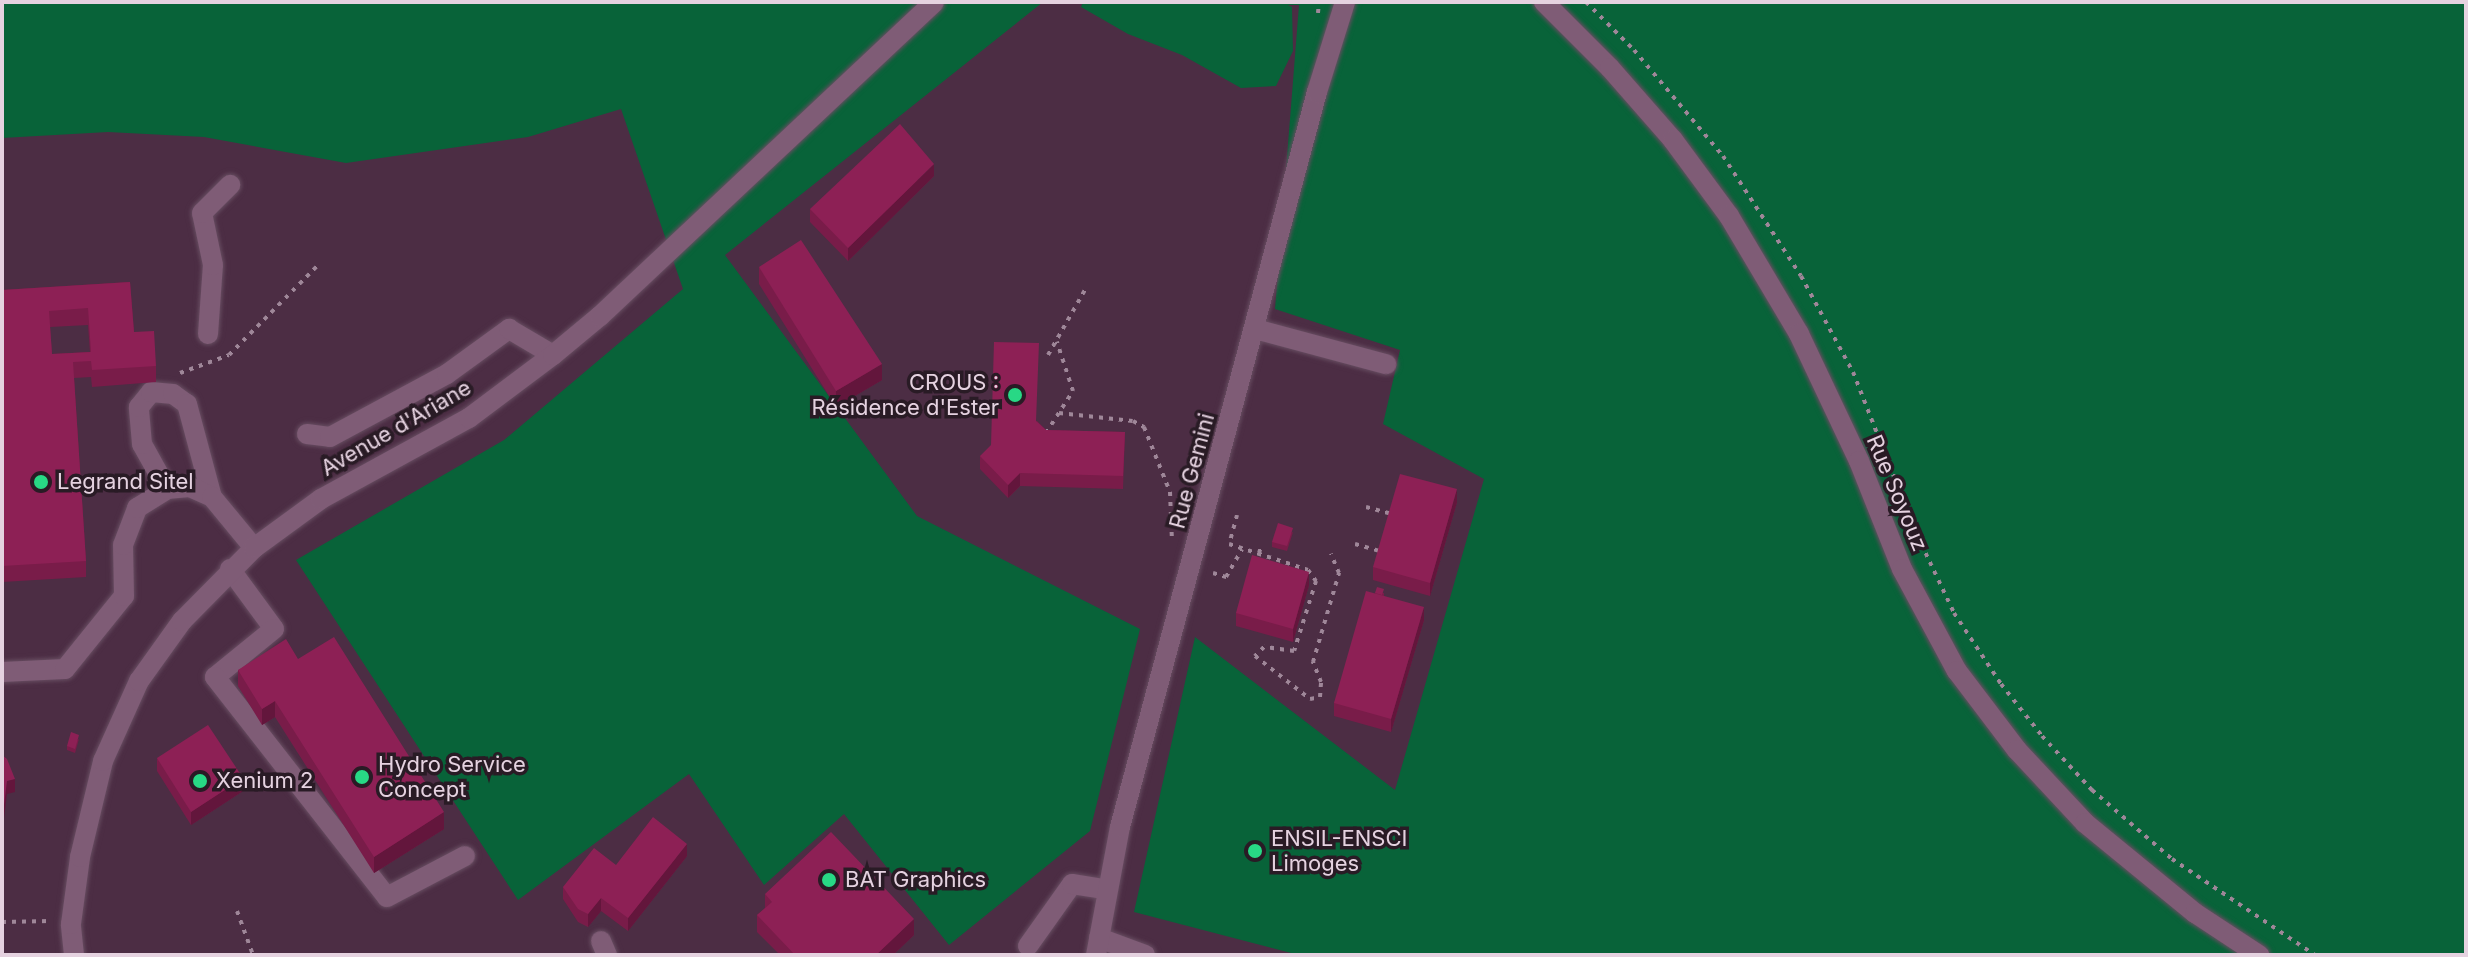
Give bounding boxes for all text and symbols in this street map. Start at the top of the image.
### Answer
place label: CROUS : Résidence d'Ester [812,369,999,420]
street label: Avenue d'Ariane [316,374,476,482]
marker: CROUS : Résidence d'Ester [1006,386,1024,404]
street label: Rue Gemini [1164,410,1220,532]
street label: Rue Soyouz [1861,431,1933,555]
place label: Legrand Sitel [57,469,194,495]
marker: Legrand Sitel [32,473,50,491]
place label: Hydro Service Concept [378,751,526,802]
place label: Xenium 2 [216,768,313,794]
marker: Hydro Service Concept [353,768,371,786]
marker: Xenium 2 [191,772,209,790]
place label: ENSIL-ENSCI Limoges [1271,825,1407,876]
marker: ENSIL-ENSCI Limoges [1246,842,1264,860]
place label: BAT Graphics [845,867,986,893]
marker: BAT Graphics [820,871,838,889]

